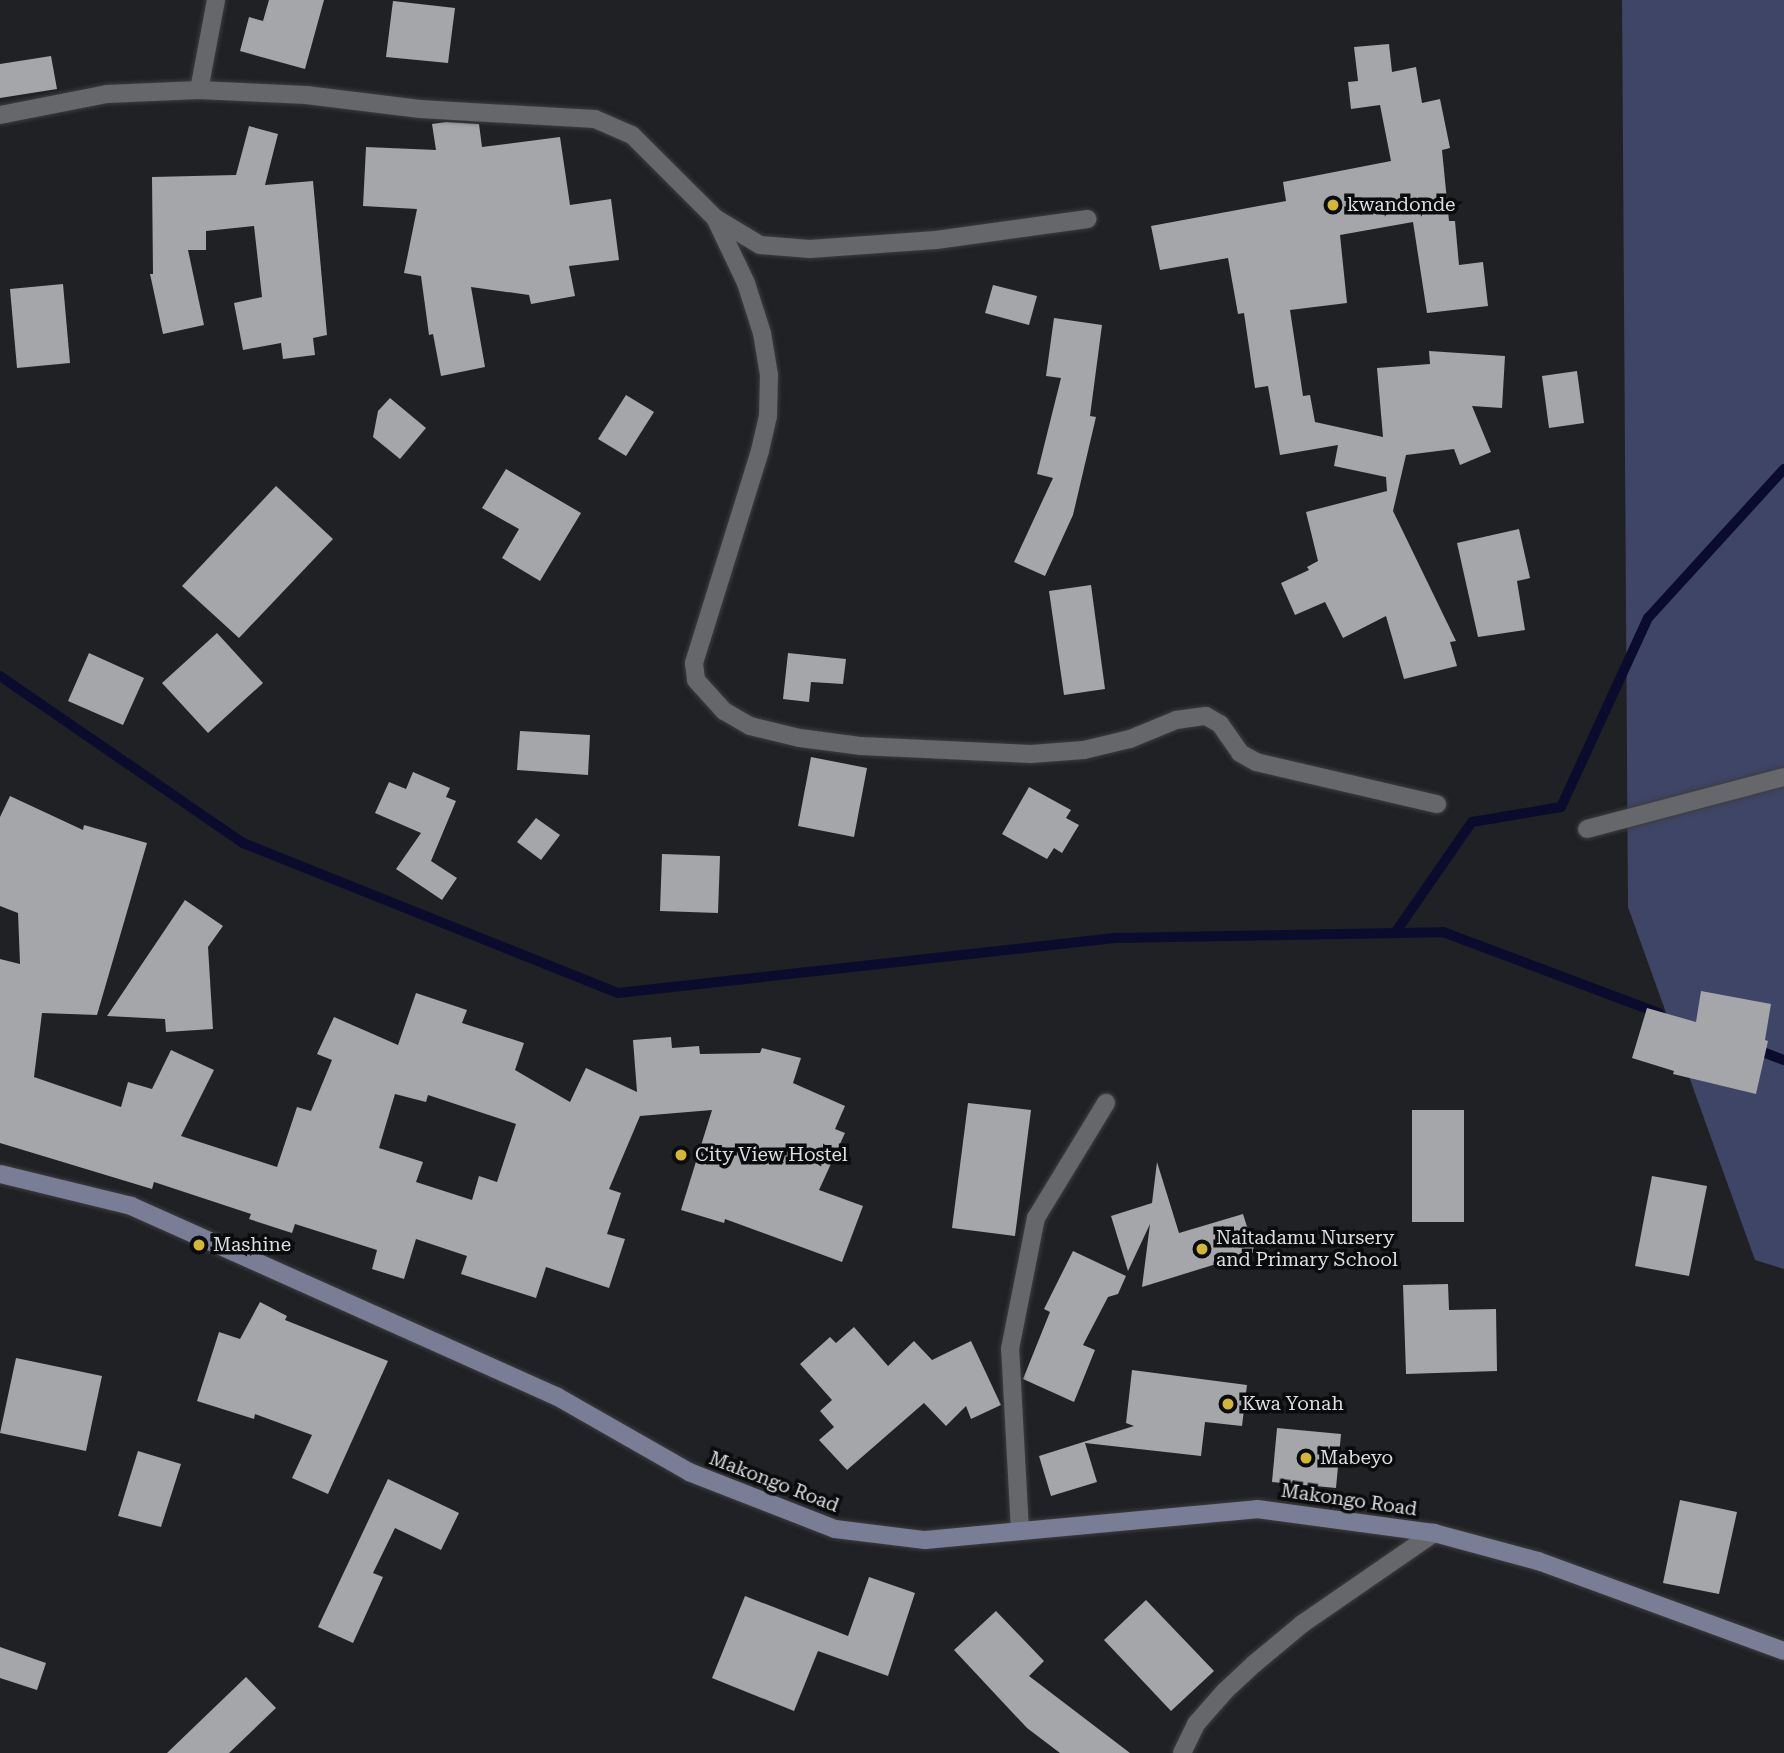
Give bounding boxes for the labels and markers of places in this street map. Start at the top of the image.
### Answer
place label: kwandonde [1347,194,1456,216]
marker: kwandonde [1325,197,1341,213]
place label: City View Hostel [695,1144,848,1166]
marker: City View Hostel [673,1147,689,1163]
place label: Naitadamu Nursery and Primary School [1216,1227,1398,1271]
place label: Mashine [213,1234,291,1256]
marker: Mashine [191,1237,207,1253]
marker: Naitadamu Nursery and Primary School [1194,1241,1210,1257]
place label: Kwa Yonah [1242,1393,1344,1415]
marker: Kwa Yonah [1220,1396,1236,1412]
place label: Mabeyo [1320,1447,1393,1469]
marker: Mabeyo [1298,1450,1314,1466]

